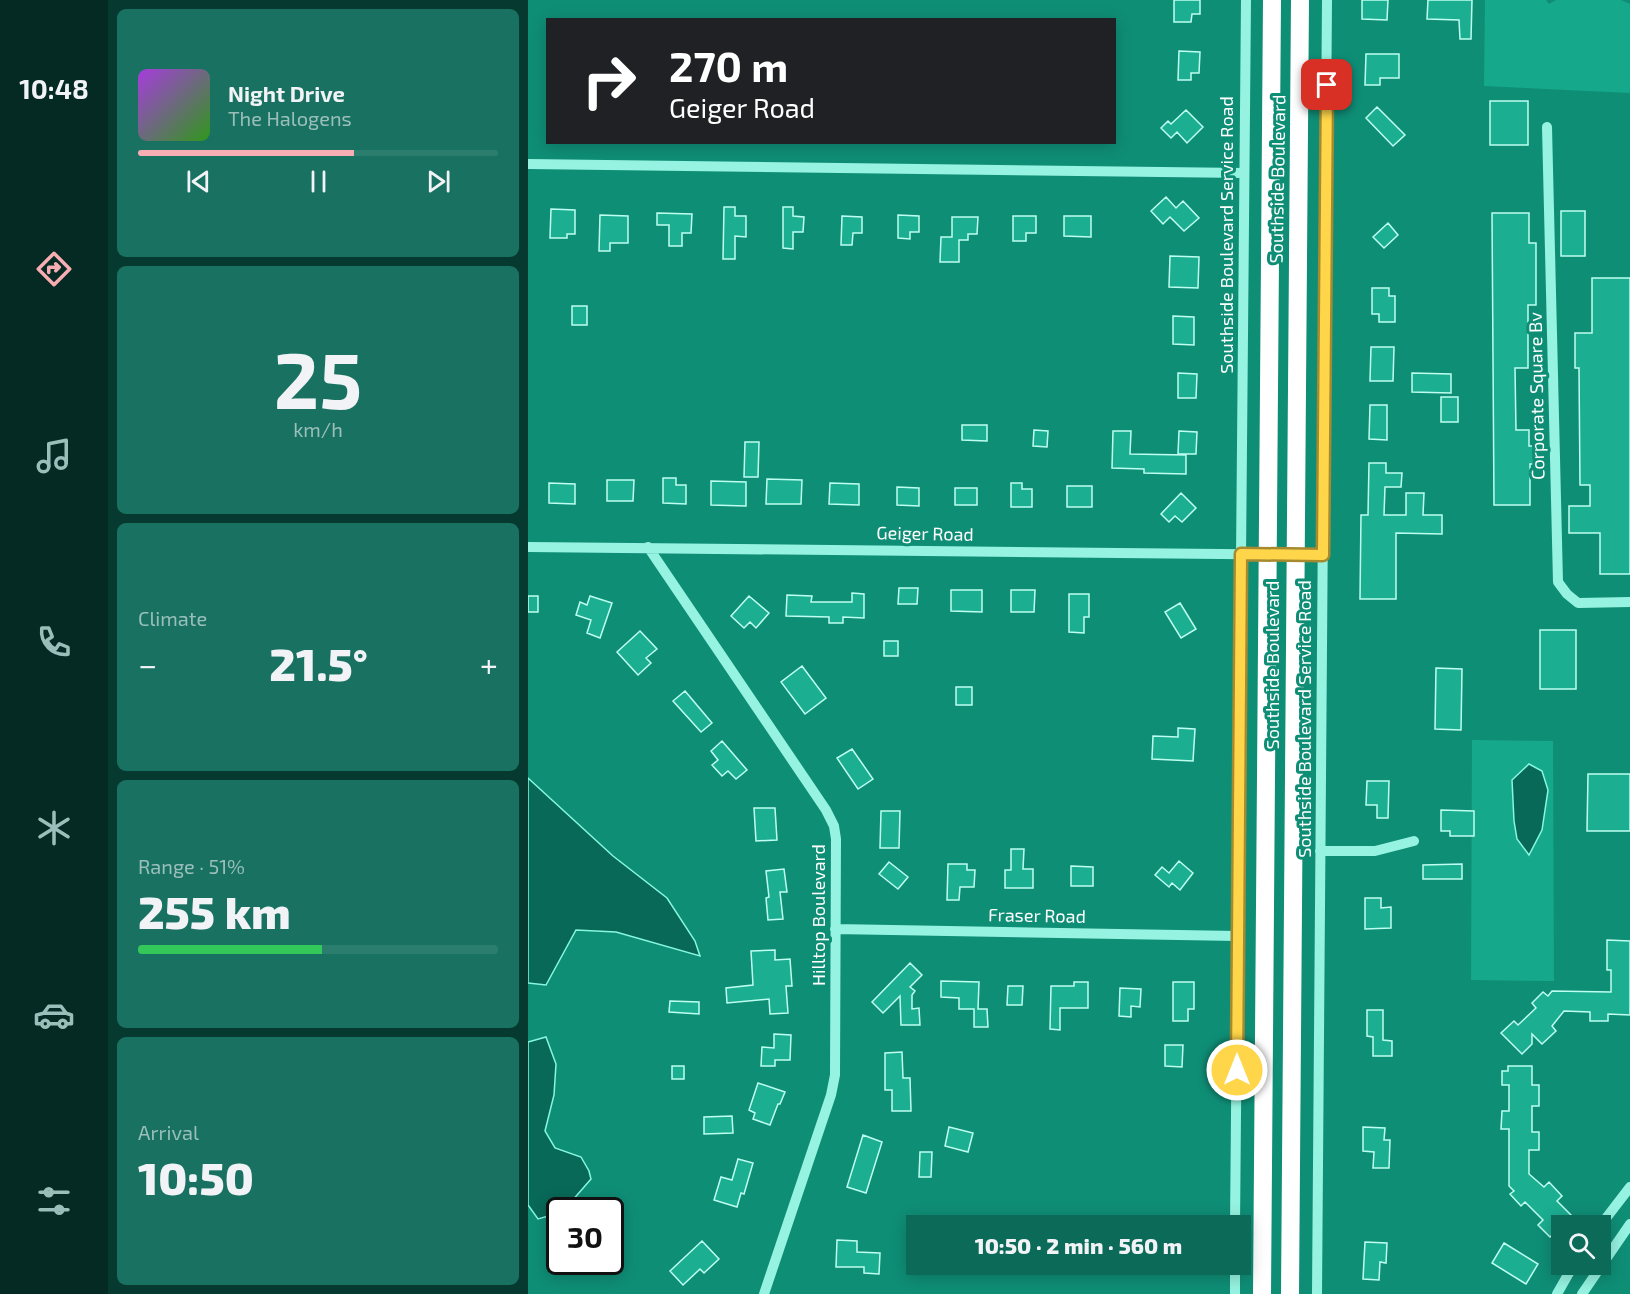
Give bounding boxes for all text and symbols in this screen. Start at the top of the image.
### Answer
text: 270 m [669,40,788,90]
icon: right [570,42,648,120]
pin [1301,59,1352,110]
icon: arrive [1310,68,1343,101]
text: 10:48 [19,72,89,104]
text: Night Drive [228,80,345,106]
text: Geiger Road [669,91,815,123]
street label: Southside Boulevard [1265,94,1289,264]
street label: Southside Boulevard Service Road [1215,96,1237,374]
text: The Halogens [228,106,352,130]
icon: previous [182,165,215,198]
icon: pause [302,165,335,198]
icon: next [422,165,455,198]
icon: directions [33,248,75,290]
street label: Corporate Square Bv [1524,311,1548,480]
text: 25 [274,331,362,425]
text: km/h [293,417,343,441]
icon: music [33,435,75,477]
street label: Geiger Road [876,521,974,545]
street label: Southside Boulevard Service Road [1293,580,1315,858]
street label: Southside Boulevard [1261,581,1283,749]
text: Climate [138,606,207,630]
icon: phone [33,621,75,663]
text: 21.5° [269,636,368,690]
text: − [138,644,157,684]
text: + [480,644,498,684]
icon: climate [33,807,75,849]
street label: Hilltop Boulevard [807,844,829,986]
text: Range · 51% [138,854,245,878]
text: 255 km [138,884,291,938]
street label: Fraser Road [988,903,1086,927]
icon: car [33,994,75,1036]
position arrow [1205,1038,1269,1102]
text: Arrival [138,1120,199,1144]
text: 10:50 [138,1150,254,1204]
icon: filters [33,1180,75,1222]
speed limit sign: 30 [546,1197,624,1275]
map controls [1551,1215,1611,1275]
button: search [1551,1215,1611,1275]
text: 10:50 · 2 min · 560 m [975,1232,1182,1258]

